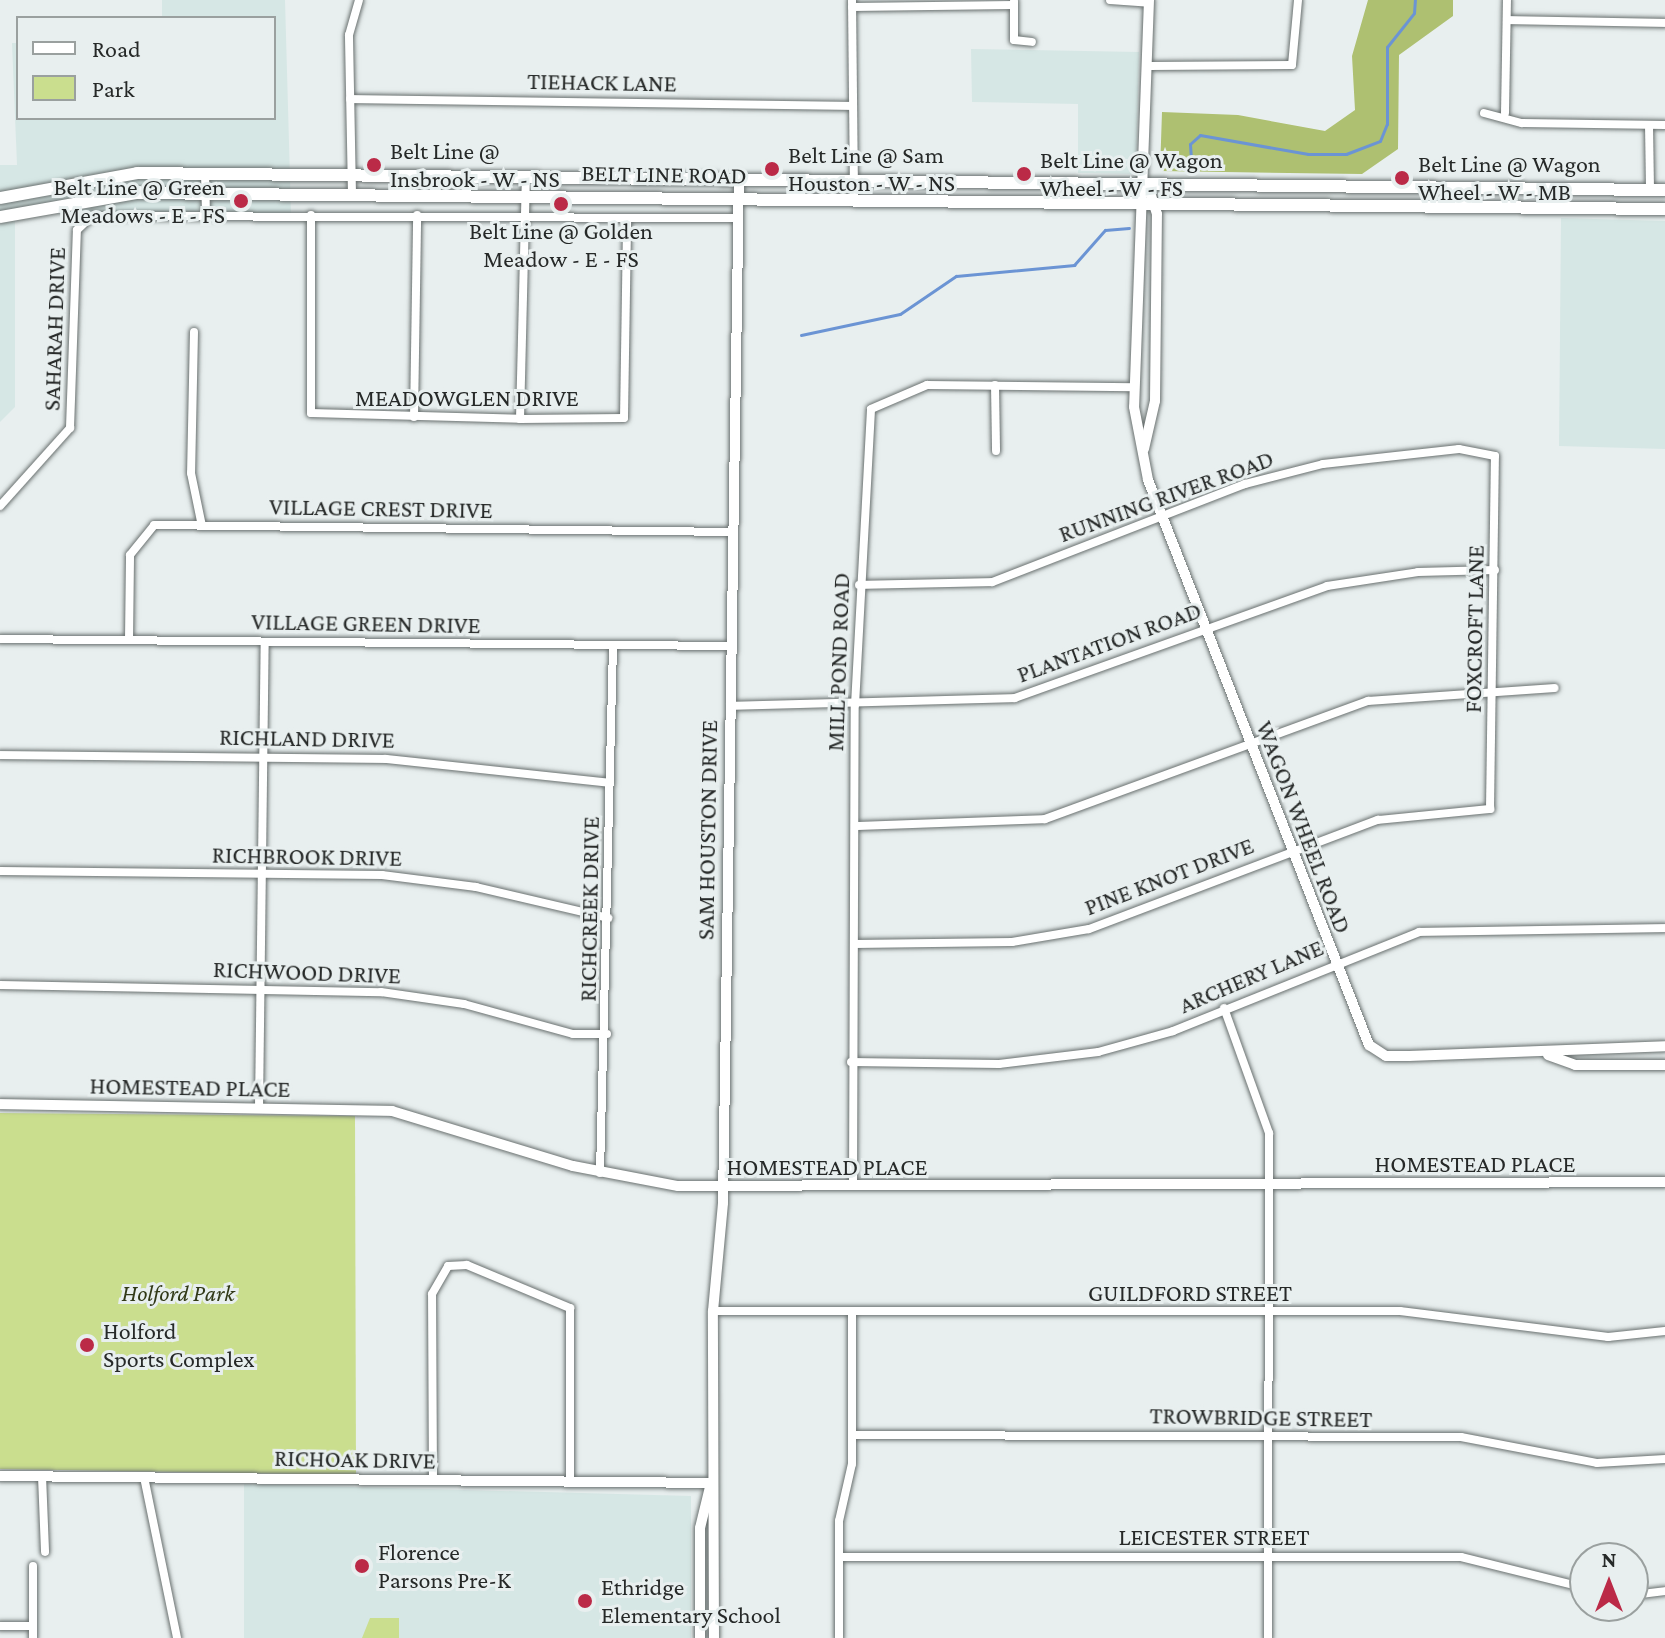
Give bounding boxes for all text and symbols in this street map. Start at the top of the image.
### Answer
legend [16,16,276,120]
text: Road [92,35,141,62]
street label: TIEHACK LANE [527,66,677,98]
text: Park [92,75,135,102]
place label: Belt Line @ Insbrook - W - NS [390,137,560,193]
place label: Belt Line @ Sam Houston - W - NS [788,141,955,197]
place label: Belt Line @ Wagon Wheel - W - FS [1040,146,1223,202]
place label: Belt Line @ Wagon Wheel - W - MB [1418,150,1601,206]
marker: Belt Line @ Insbrook - W - NS [365,156,383,174]
street label: BELT LINE ROAD [581,158,747,190]
marker: Belt Line @ Sam Houston - W - NS [763,160,781,178]
marker: Belt Line @ Wagon Wheel - W - FS [1015,165,1033,183]
marker: Belt Line @ Wagon Wheel - W - MB [1393,169,1411,187]
place label: Belt Line @ Green Meadows - E - FS [53,173,225,229]
marker: Belt Line @ Green Meadows - E - FS [232,192,250,210]
marker: Belt Line @ Golden Meadow - E - FS [552,195,570,213]
place label: Belt Line @ Golden Meadow - E - FS [469,217,653,273]
street label: SAHARAH DRIVE [37,247,71,411]
street label: MEADOWGLEN DRIVE [355,384,579,412]
street label: RUNNING RIVER ROAD [1055,444,1277,548]
street label: VILLAGE CREST DRIVE [269,492,493,524]
street label: FOXCROFT LANE [1458,545,1490,713]
street label: MILL POND ROAD [820,572,856,752]
street label: PLANTATION ROAD [1013,595,1205,689]
street label: VILLAGE GREEN DRIVE [251,607,481,639]
street label: WAGON WHEEL ROAD [1250,717,1358,937]
street label: SAM HOUSTON DRIVE [691,720,723,940]
street label: RICHLAND DRIVE [219,722,395,754]
street label: RICHCREEK DRIVE [573,816,605,1002]
street label: PINE KNOT DRIVE [1080,831,1258,921]
street label: RICHBROOK DRIVE [212,840,402,872]
street label: ARCHERY LANE [1175,933,1327,1019]
street label: RICHWOOD DRIVE [213,954,401,990]
street label: HOMESTEAD PLACE [89,1071,291,1103]
street label: HOMESTEAD PLACE [1375,1150,1575,1178]
street label: HOMESTEAD PLACE [727,1153,927,1181]
park label: Holford Park [121,1279,235,1307]
street label: GUILDFORD STREET [1088,1279,1292,1307]
place label: Holford Sports Complex [103,1317,255,1373]
marker: Holford Sports Complex [78,1336,96,1354]
street label: TROWBRIDGE STREET [1149,1401,1373,1433]
street label: RICHOAK DRIVE [274,1443,436,1475]
street label: LEICESTER STREET [1118,1523,1310,1551]
place label: Florence Parsons Pre-K [378,1538,511,1594]
north arrow [1569,1542,1649,1622]
text: N [1602,1547,1617,1572]
marker: Florence Parsons Pre-K [353,1557,371,1575]
place label: Ethridge Elementary School [601,1573,781,1629]
marker: Ethridge Elementary School [576,1592,594,1610]

